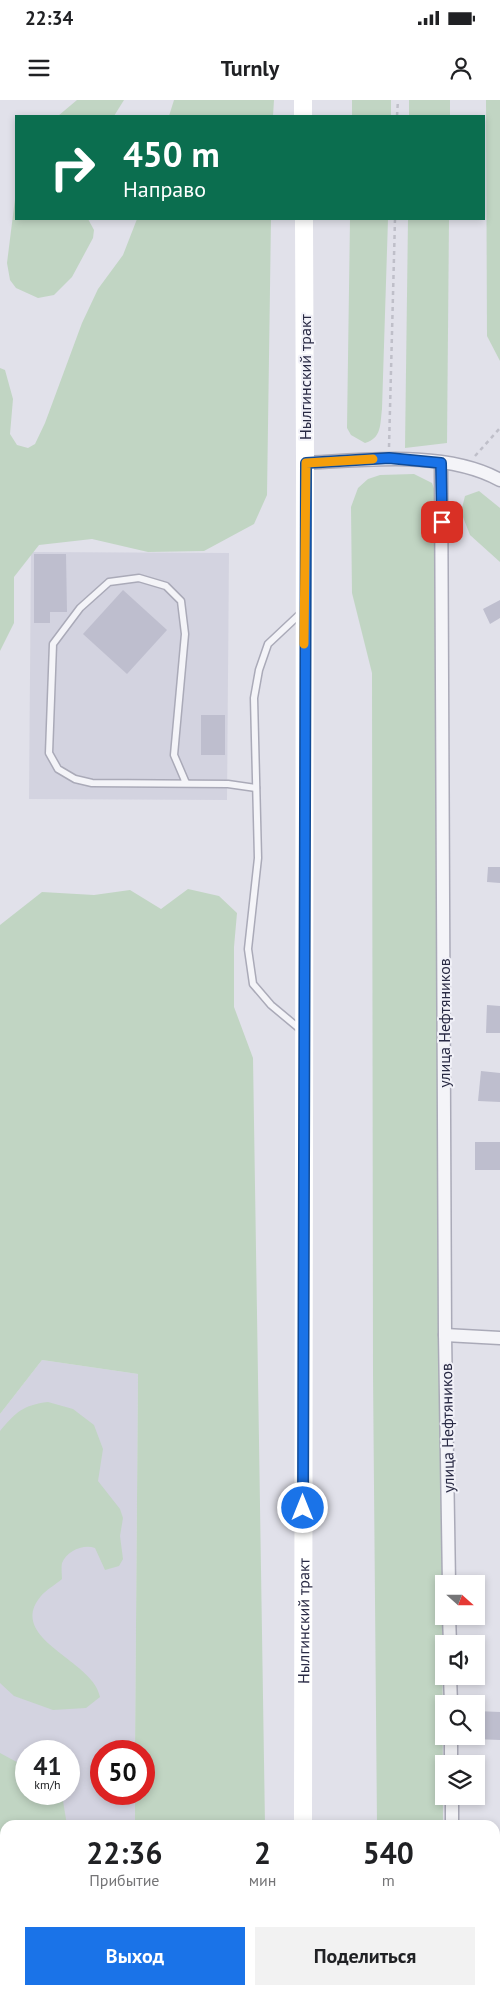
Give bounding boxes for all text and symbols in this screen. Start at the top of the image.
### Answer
text: 22:34 [25,6,73,30]
icon: menu [25,54,53,82]
text: Turnly [221,54,279,82]
icon: person [447,54,475,82]
text: 450 m [123,131,220,177]
icon: right [40,135,105,200]
text: Направо [123,175,206,203]
street label: Нылгинский тракт [295,313,315,440]
pin [421,501,463,543]
icon: arrive [428,508,456,536]
street label: улица Нефтяников [434,958,454,1088]
street label: улица Нефтяников [436,1363,458,1493]
position arrow [276,1481,328,1533]
street label: Нылгинский тракт [293,1557,313,1684]
north arrow [435,1575,485,1625]
map controls [435,1575,485,1805]
button: sound [435,1635,485,1685]
button: search [435,1695,485,1745]
speed limit sign: 50 [90,1740,155,1805]
text: 41 [33,1750,62,1782]
button: layers [435,1755,485,1805]
text: km/h [34,1777,61,1792]
text: 22:36 [86,1833,162,1872]
text: 2 [254,1833,271,1872]
text: 540 [363,1833,414,1872]
text: Прибытие [89,1870,160,1890]
text: мин [249,1870,276,1890]
text: m [382,1870,395,1890]
button: Выход [25,1927,245,1985]
button: Поделиться [255,1927,475,1985]

